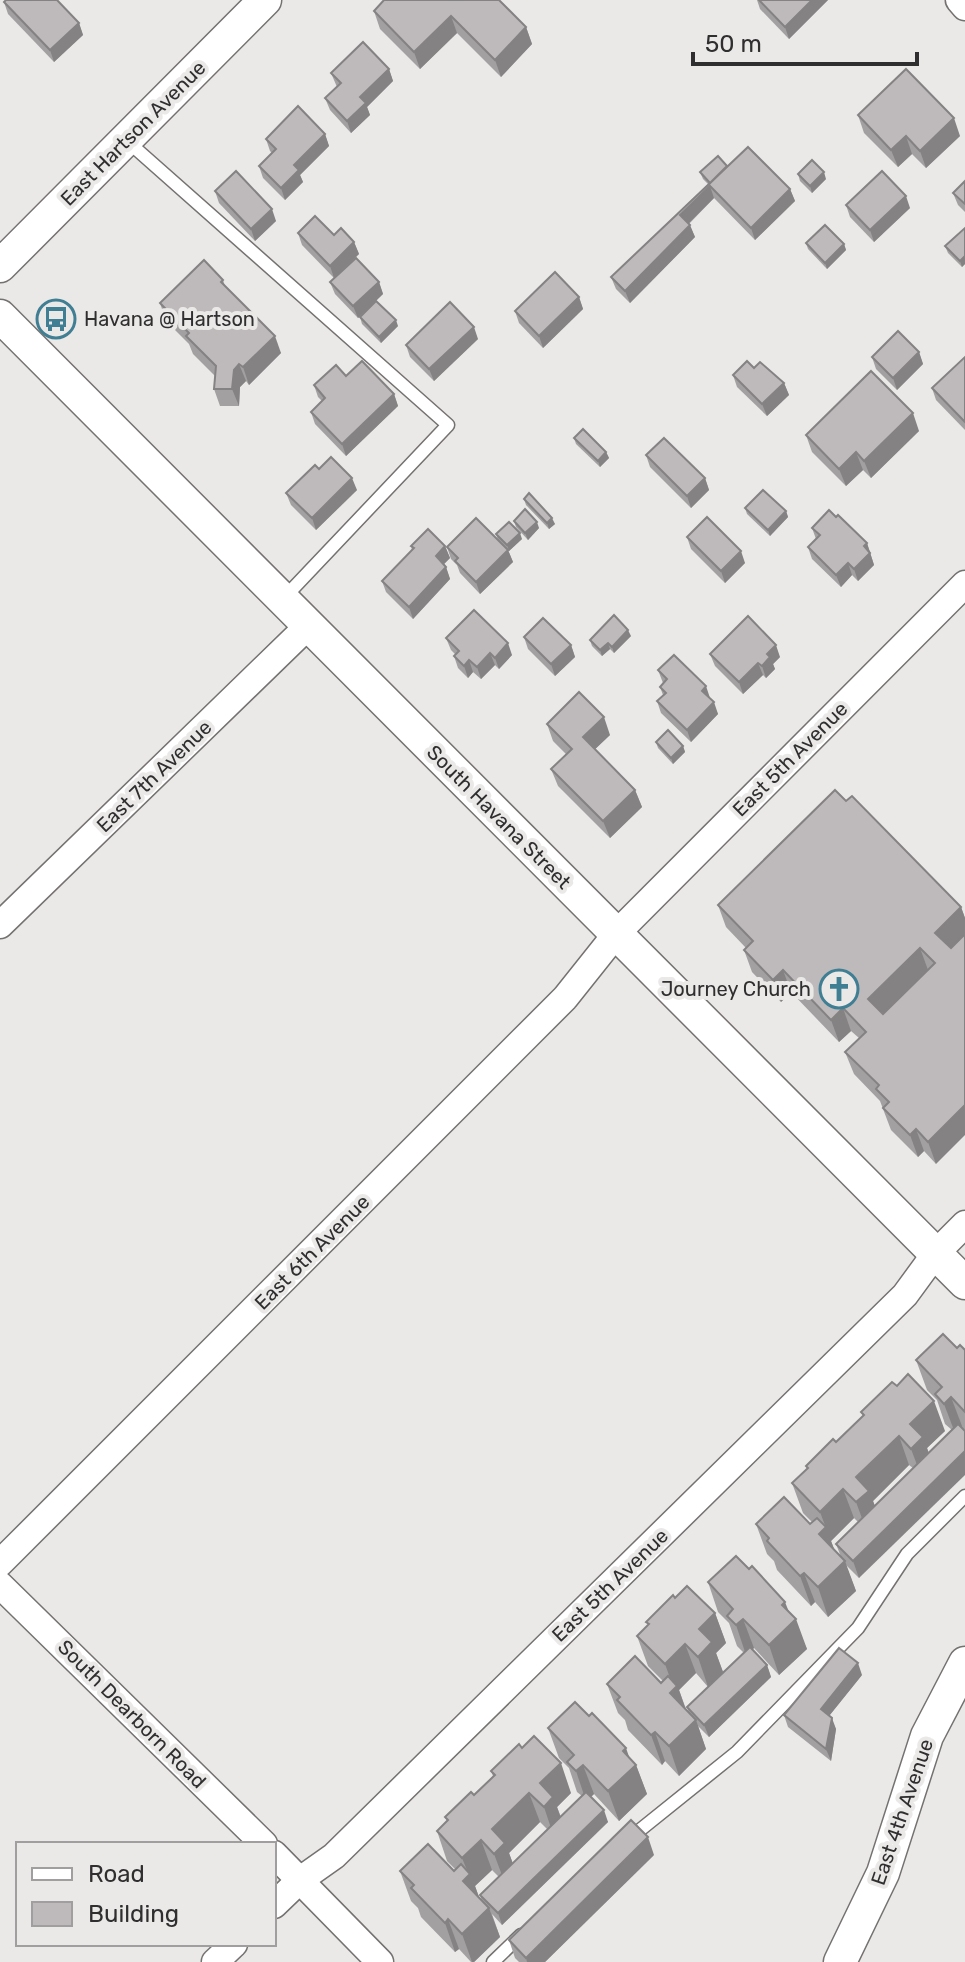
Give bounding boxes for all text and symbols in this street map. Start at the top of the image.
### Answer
scale bar [693,16,917,66]
text: 50 m [705,30,762,58]
street label: East Hartson Avenue [56,56,210,210]
bus stop icon: Havana @ Hartson [35,298,77,340]
place label: Havana @ Hartson [84,307,255,331]
street label: East 5th Avenue [728,697,852,821]
street label: East 7th Avenue [91,715,217,837]
street label: South Havana Street [422,740,576,894]
church icon: Journey Church [818,968,860,1010]
place label: Journey Church [661,977,811,1001]
street label: East 6th Avenue [250,1190,374,1314]
street label: East 5th Avenue [547,1523,673,1647]
street label: South Dearborn Road [53,1635,211,1793]
street label: East 4th Avenue [866,1736,938,1888]
legend [16,1842,276,1946]
text: Road [88,1860,145,1888]
text: Building [88,1900,179,1928]

